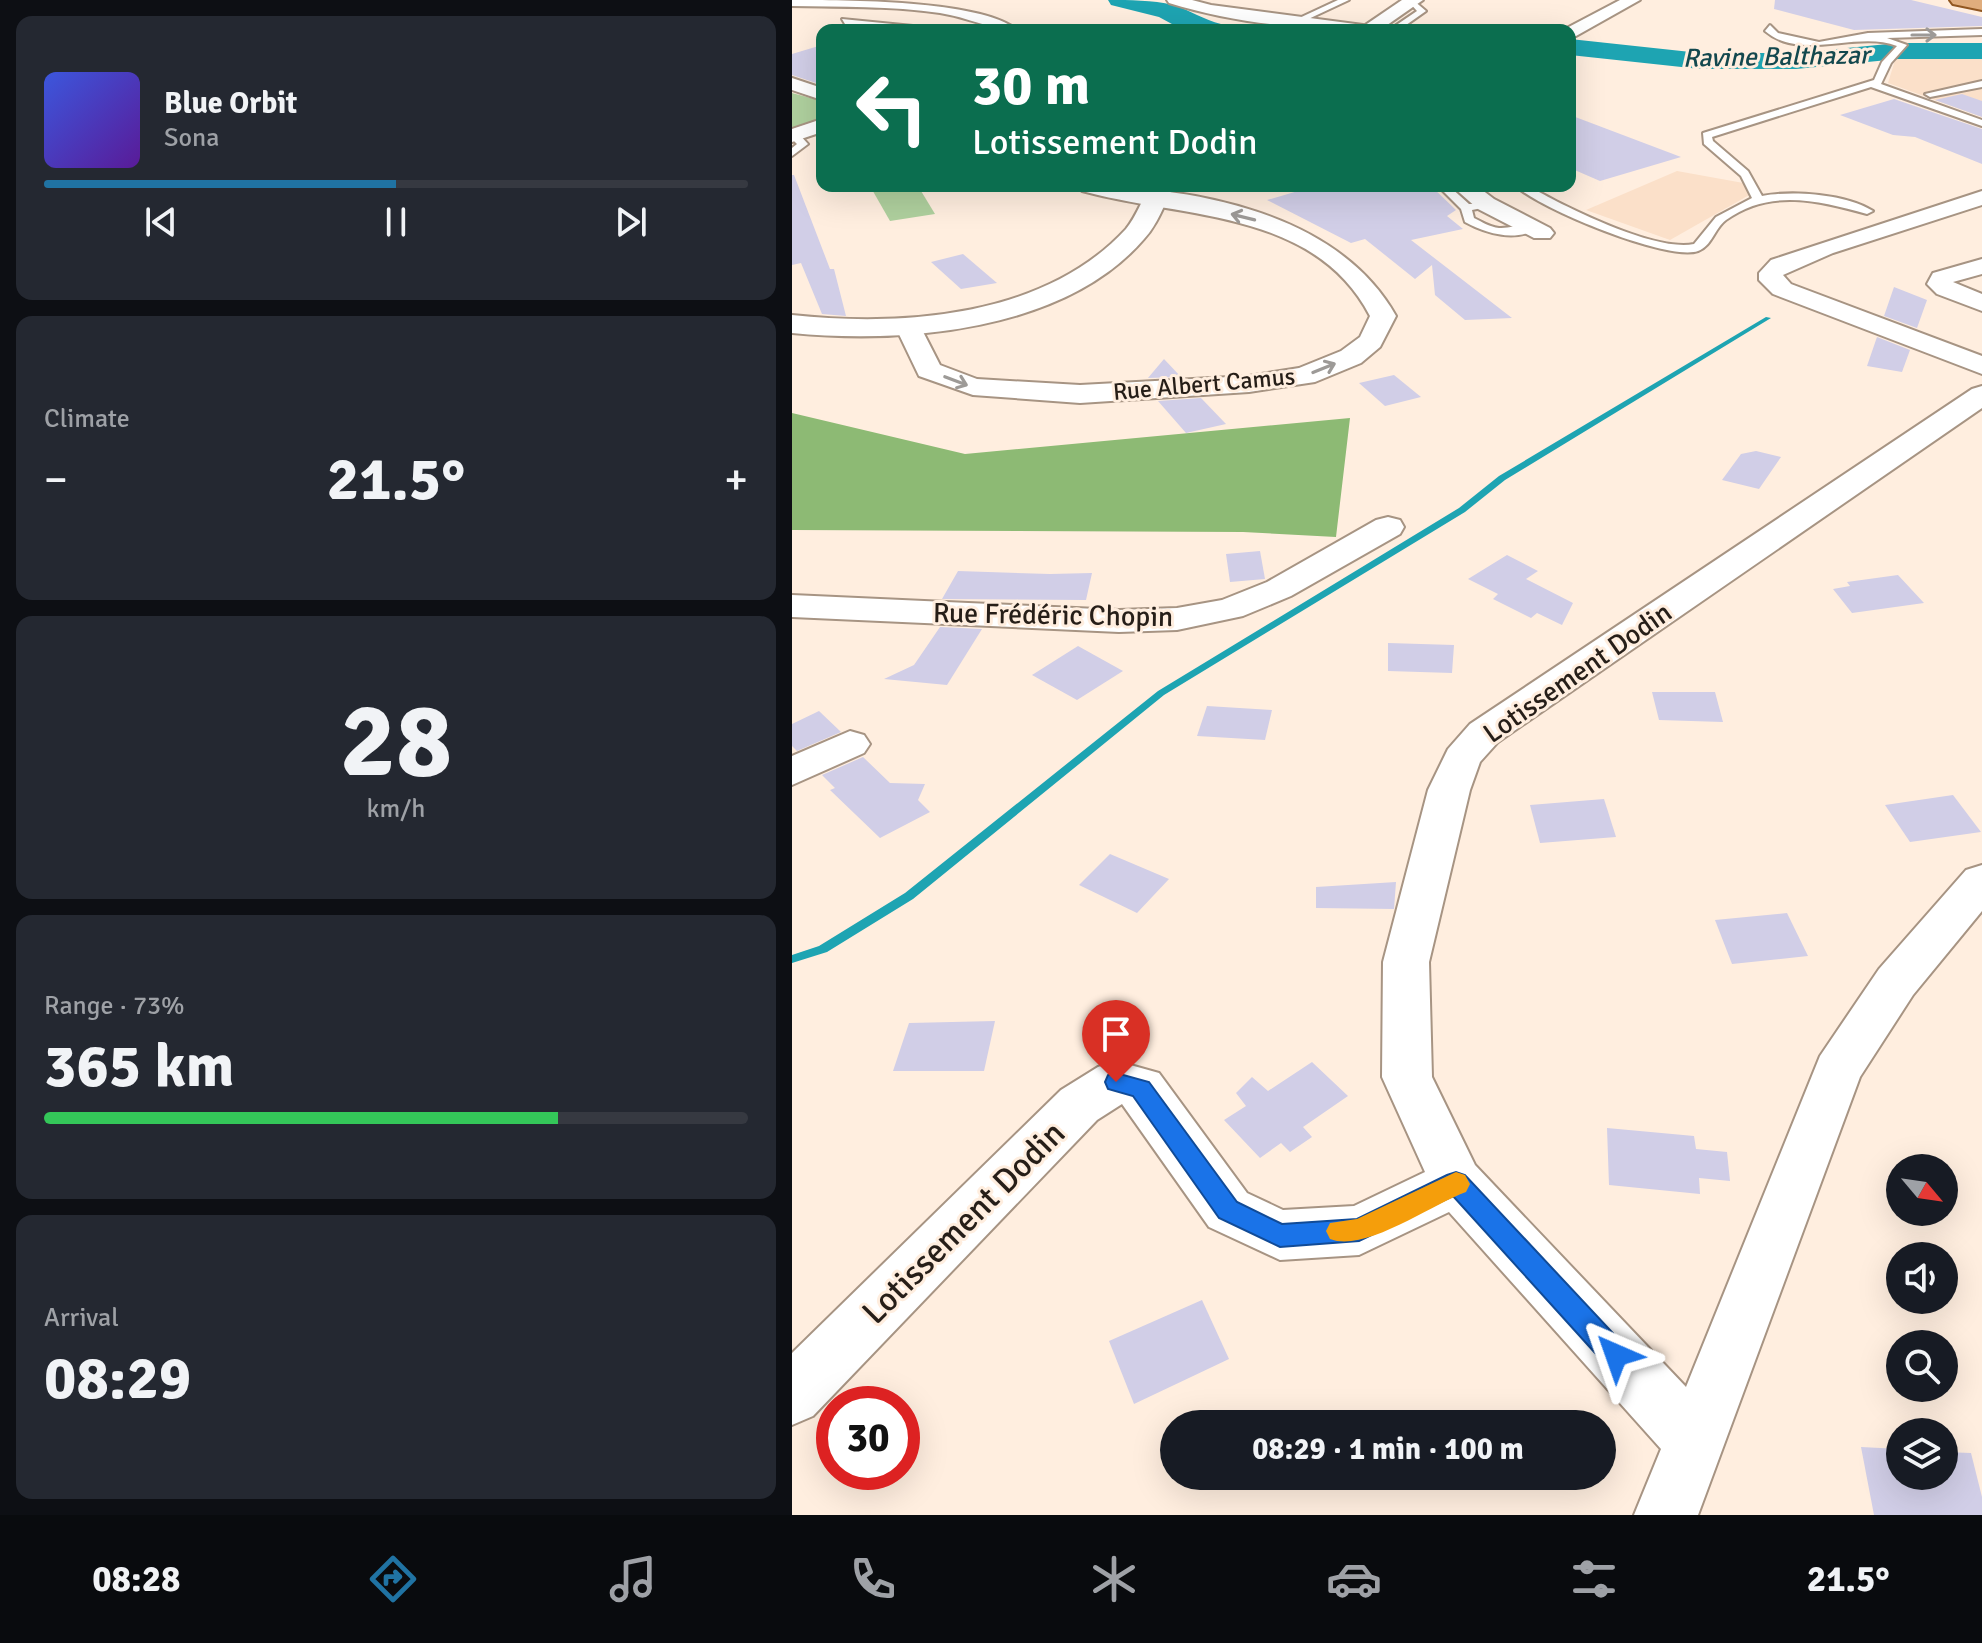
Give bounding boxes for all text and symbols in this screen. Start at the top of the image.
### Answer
one-way arrow [1910,27,1937,43]
water label: Ravine Balthazar [1682,39,1873,75]
text: 30 m [972,51,1090,120]
icon: left [840,56,944,160]
text: Blue Orbit [164,85,297,122]
text: Lotissement Dodin [972,120,1258,165]
text: Sona [164,122,219,154]
icon: previous [139,200,183,244]
icon: pause [374,200,418,244]
icon: next [609,200,653,244]
one-way arrow [1231,208,1257,223]
one-way arrow [1311,359,1336,374]
street label: Rue Albert Camus [1112,361,1296,407]
one-way arrow [943,375,968,389]
text: Climate [44,403,130,435]
text: 21.5° [327,443,465,517]
text: − [44,453,68,507]
text: + [724,453,748,507]
street label: Lotissement Dodin [1477,595,1678,750]
street label: Rue Frédéric Chopin [933,596,1173,634]
text: 28 [340,677,452,805]
text: km/h [367,793,425,825]
text: Range · 73% [44,990,185,1022]
pin [1082,1000,1150,1082]
icon: arrive [1094,1012,1138,1056]
text: 365 km [44,1030,234,1104]
street label: Lotissement Dodin [853,1112,1074,1333]
north arrow [1886,1154,1958,1226]
map controls [1886,1154,1958,1490]
button: sound [1886,1242,1958,1314]
text: Arrival [44,1302,119,1334]
position arrow [1574,1313,1658,1397]
button: search [1886,1330,1958,1402]
text: 08:29 [44,1342,191,1416]
speed limit sign: 30 [816,1386,920,1490]
button: layers [1886,1418,1958,1490]
text: 08:29 · 1 min · 100 m [1252,1431,1524,1468]
icon: directions [365,1551,421,1607]
icon: music [605,1551,661,1607]
icon: phone [845,1551,901,1607]
icon: climate [1086,1551,1142,1607]
icon: car [1326,1551,1382,1607]
icon: filters [1566,1551,1622,1607]
text: 08:28 [92,1557,181,1602]
text: 21.5° [1807,1557,1890,1602]

